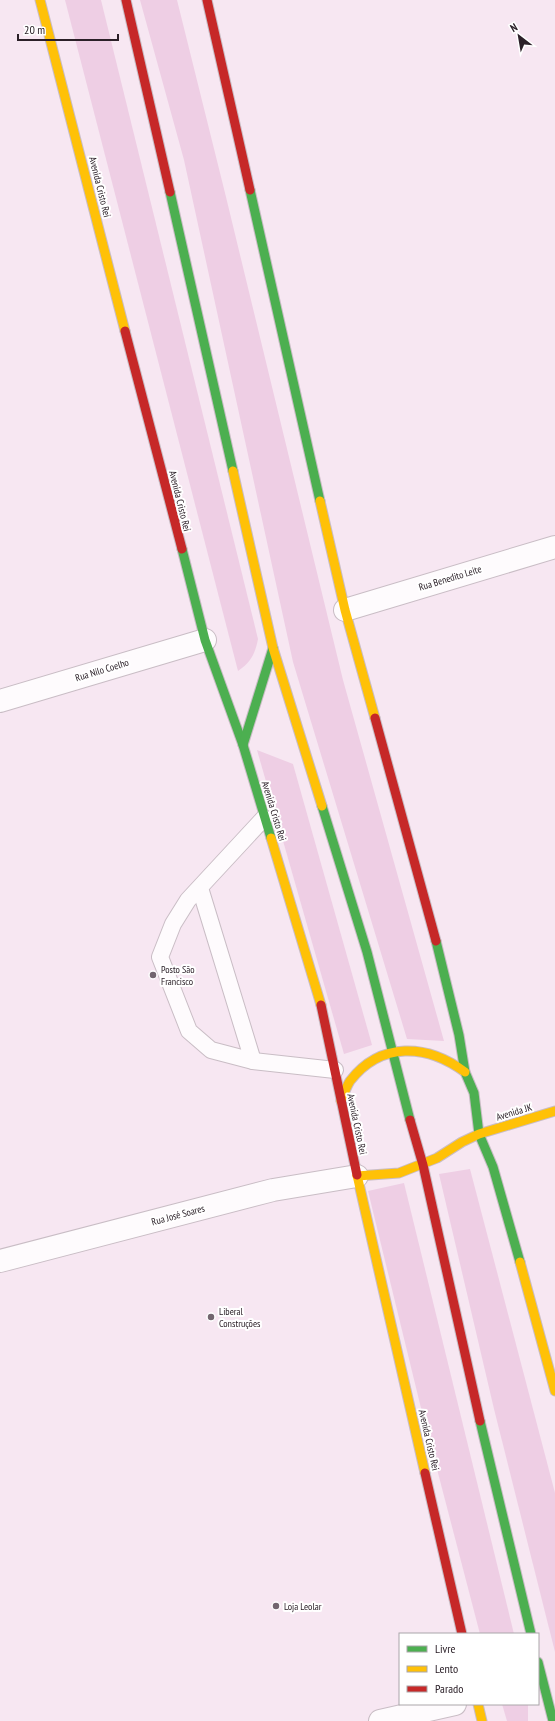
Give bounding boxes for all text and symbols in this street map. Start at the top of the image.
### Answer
scale bar [18,16,118,42]
north arrow [499,16,539,56]
text: N [508,20,520,35]
text: 20 m [24,22,45,37]
street label: Avenida Cristo Rei [86,155,114,219]
street label: Avenida Cristo Rei [166,469,194,533]
street label: Rua Benedito Leite [417,562,483,594]
street label: Rua Nilo Coelho [74,656,130,684]
street label: Avenida Cristo Rei [259,779,289,843]
place label: Posto São Francisco [161,963,195,988]
marker: Posto São Francisco [148,970,158,980]
street label: Avenida Cristo Rei [344,1092,370,1156]
street label: Avenida JK [495,1100,534,1124]
street label: Rua José Soares [150,1202,207,1228]
place label: Liberal Construções [219,1305,261,1330]
marker: Liberal Construções [206,1312,216,1322]
street label: Avenida Cristo Rei [416,1408,442,1472]
place label: Loja Leolar [284,1600,322,1613]
marker: Loja Leolar [271,1601,281,1611]
legend [399,1633,539,1705]
text: Livre [435,1641,456,1656]
text: Lento [435,1661,458,1676]
text: Parado [435,1681,463,1696]

